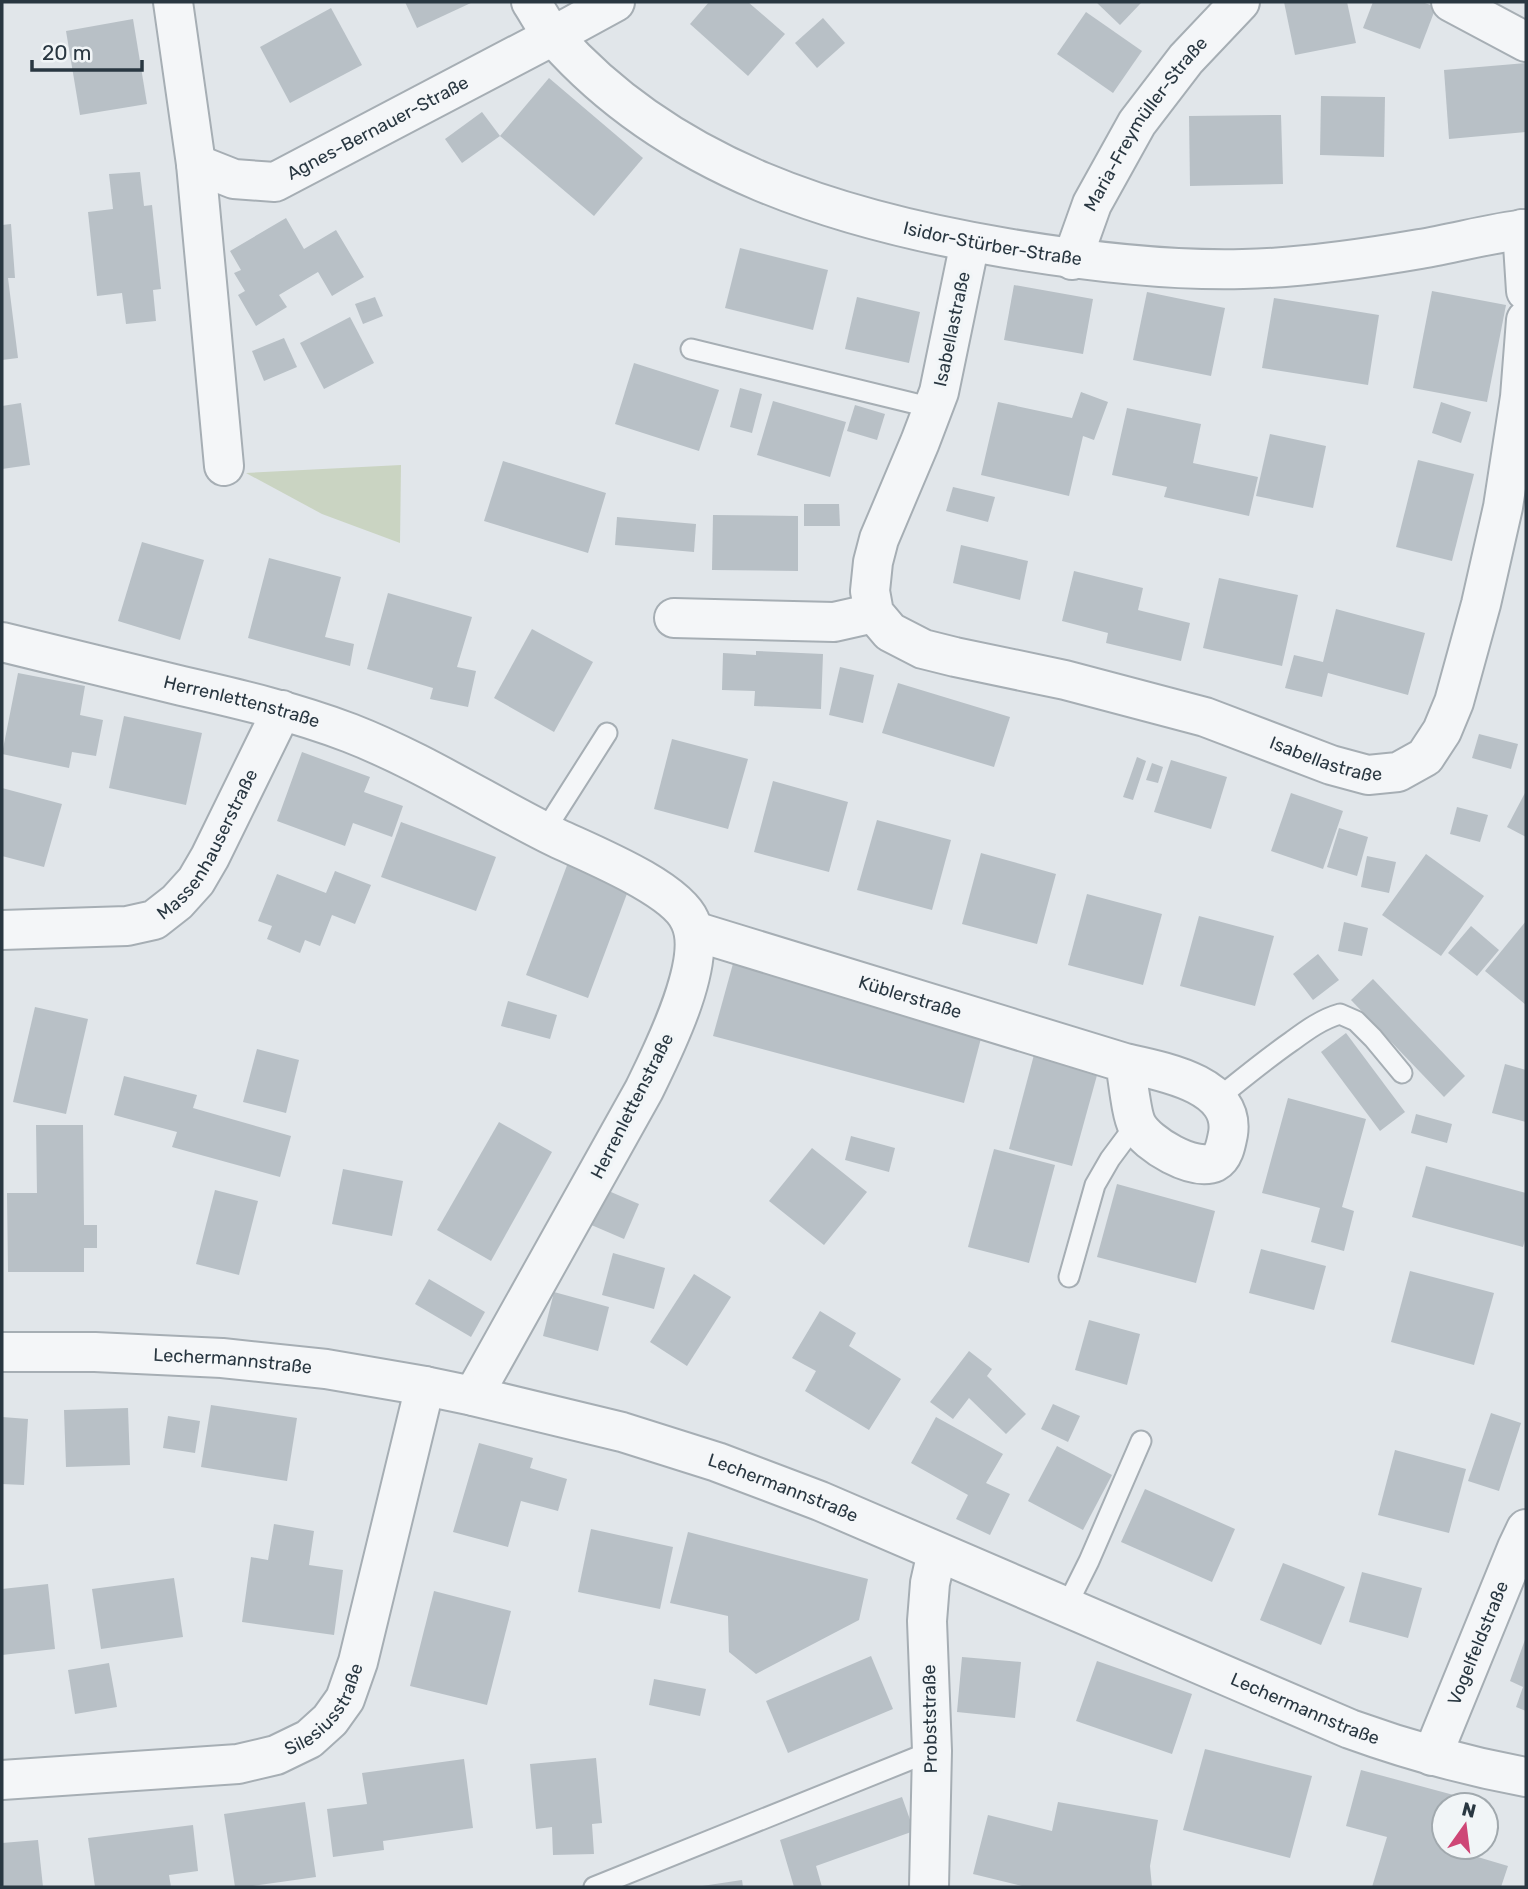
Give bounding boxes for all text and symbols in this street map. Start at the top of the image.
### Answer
scale bar [32,28,142,72]
street label: Maria-Freymüller-Straße [1079,32,1212,215]
text: 20 m [42,40,91,65]
street label: Agnes-Bernauer-Straße [283,71,472,185]
street label: Isidor-Stürber-Straße [901,217,1083,270]
street label: Isabellastraße [929,269,975,389]
street label: Herrenlettenstraße [161,671,323,733]
street label: Isabellastraße [1267,732,1383,787]
street label: Massenhauserstraße [153,766,262,925]
street label: Küblerstraße [856,971,964,1023]
street label: Herrenlettenstraße [586,1030,678,1182]
street label: Lechermannstraße [153,1344,313,1378]
street label: Lechermannstraße [705,1449,861,1527]
street label: Vogelfeldstraße [1443,1578,1513,1708]
street label: Silesiusstraße [281,1660,368,1760]
street label: Probststraße [918,1664,942,1774]
street label: Lechermannstraße [1227,1668,1382,1749]
north arrow [1430,1791,1500,1861]
text: N [1460,1797,1478,1823]

